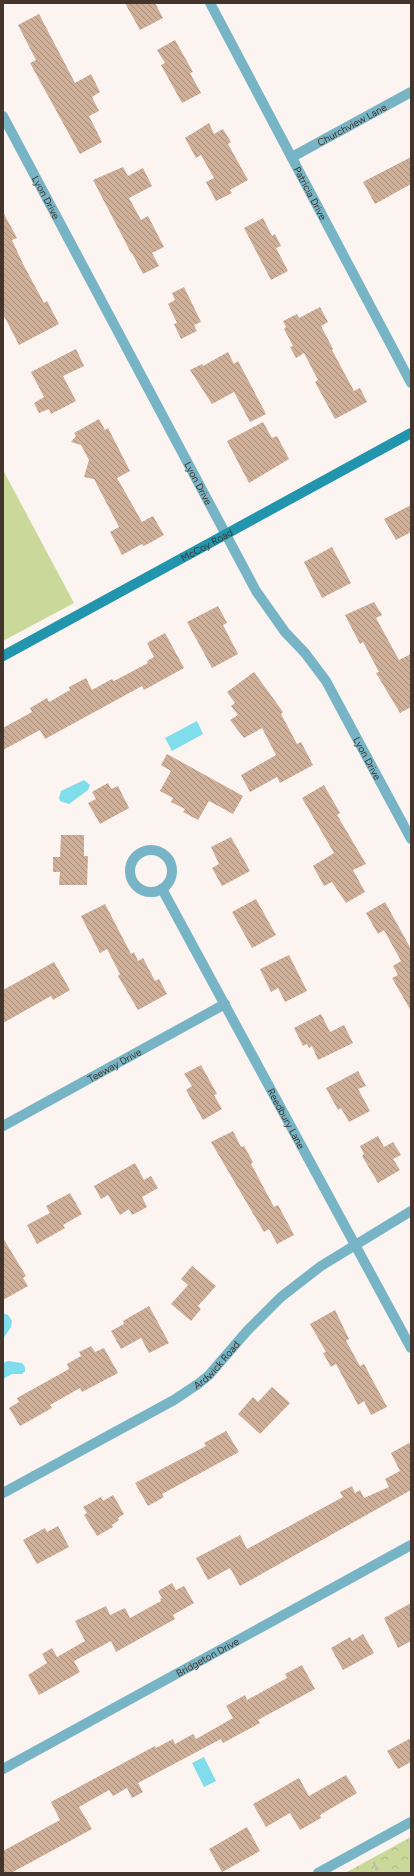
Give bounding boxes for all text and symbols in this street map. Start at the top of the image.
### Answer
street label: Churchview Lane [315,100,389,149]
street label: Patricia Drive [291,164,330,223]
street label: Lyon Drive [29,173,63,222]
street label: Lyon Drive [182,459,216,508]
street label: McCoy Road [178,525,235,564]
street label: Lyon Drive [351,734,385,783]
street label: Teeway Drive [85,1045,144,1085]
street label: Reedbury Lane [265,1086,308,1151]
street label: Ardwick Road [191,1338,242,1392]
street label: Bridgeton Drive [173,1634,241,1679]

